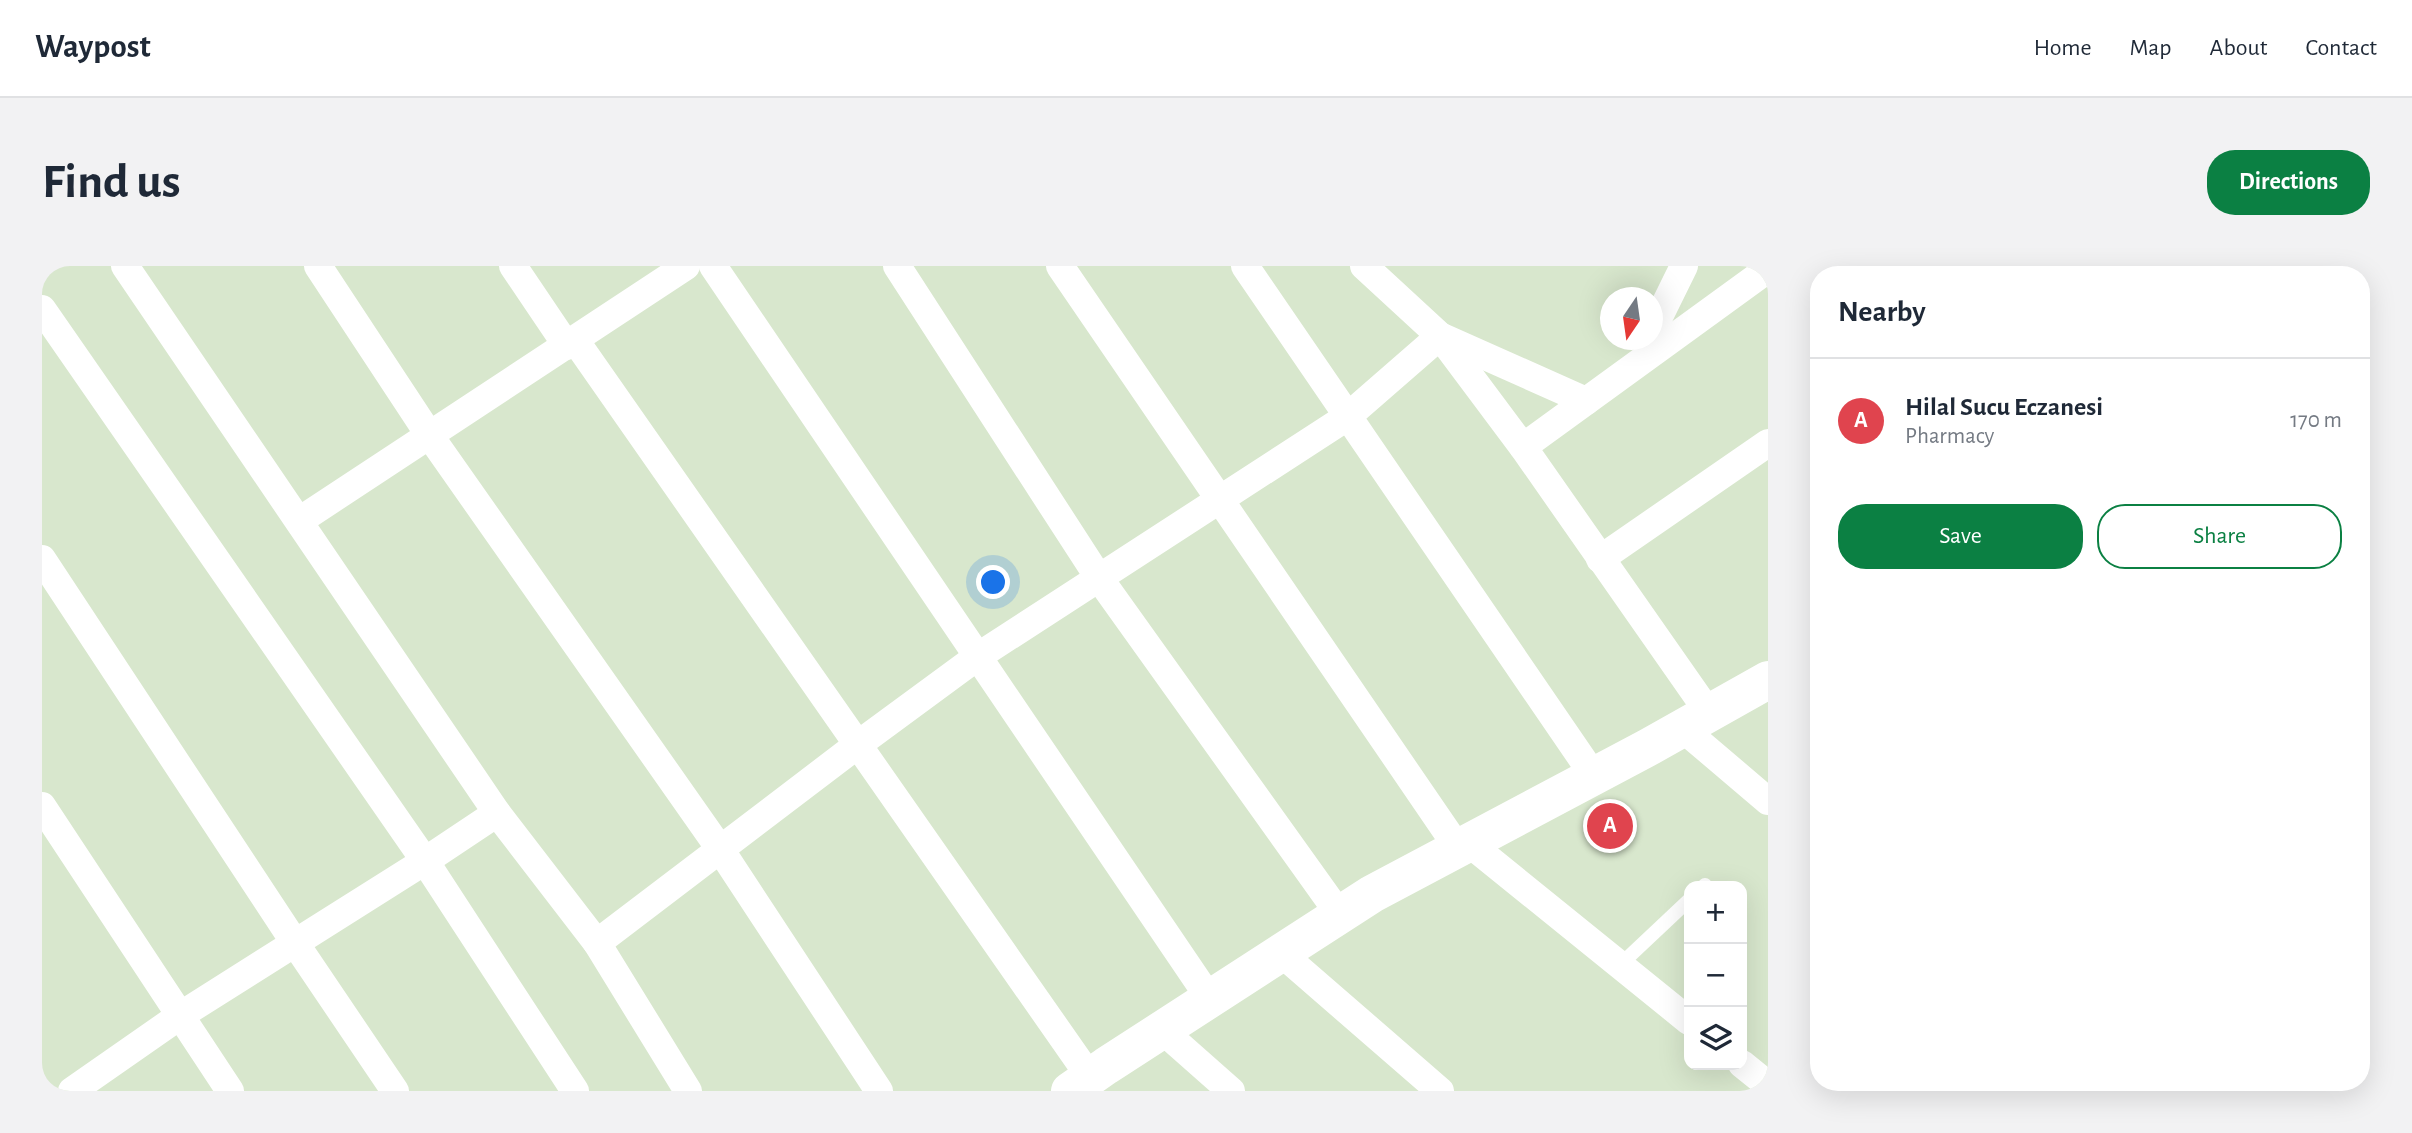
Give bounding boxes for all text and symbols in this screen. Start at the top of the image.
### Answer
text: Waypost [35,31,151,64]
text: Home [2034,36,2092,60]
text: Map [2130,36,2172,60]
text: About [2210,36,2267,60]
text: Contact [2305,36,2377,60]
button: Directions [2207,150,2370,215]
text: Find us [42,158,181,207]
north arrow [1600,287,1663,350]
text: Nearby [1838,297,1926,327]
text: Hilal Sucu Eczanesi [1905,394,2103,420]
text: A [1854,409,1868,432]
text: 170 m [2290,409,2342,432]
text: Pharmacy [1905,425,1994,448]
button: Save [1838,504,2083,569]
button: Share [2097,504,2342,569]
your location [976,565,1010,599]
pin: A [1587,800,1633,852]
map controls [1684,881,1747,1070]
button: + [1684,881,1747,944]
button: − [1684,944,1747,1007]
button: layers [1684,1007,1747,1070]

